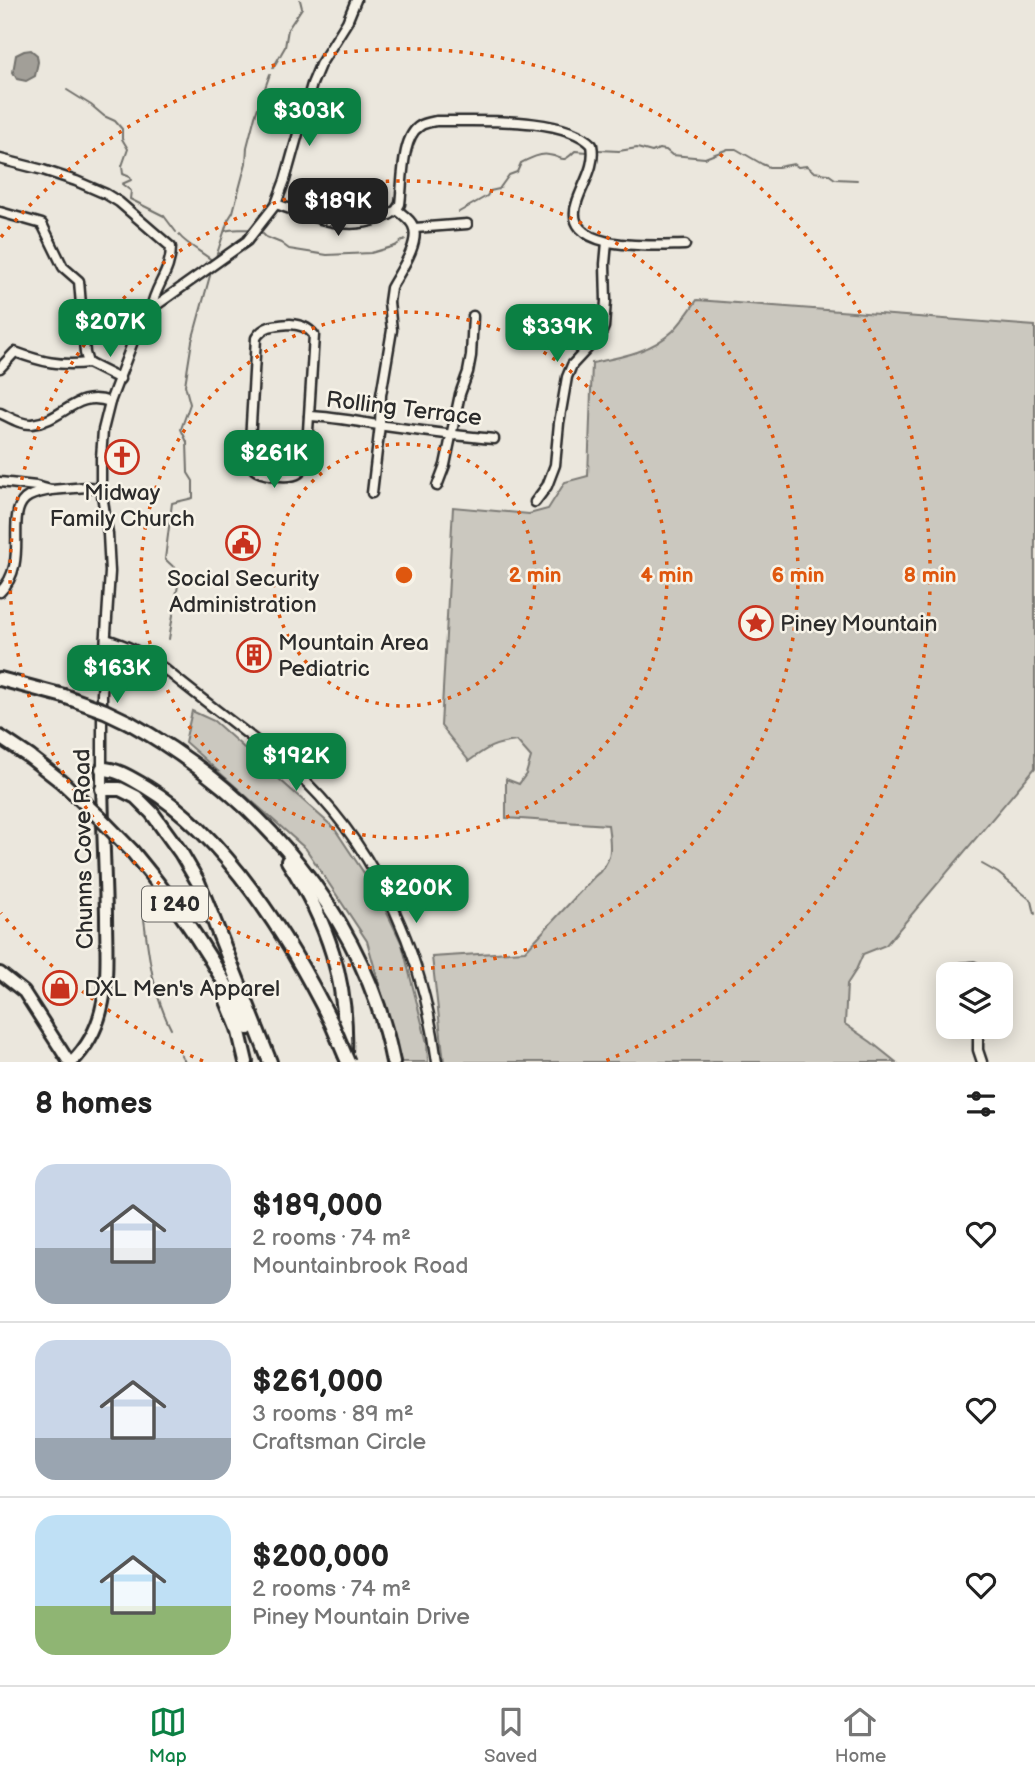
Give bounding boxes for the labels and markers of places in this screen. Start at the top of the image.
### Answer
pin: $303K [260,88,358,148]
pin: $189K [289,178,387,238]
pin: $207K [61,300,159,359]
pin: $339K [508,304,606,364]
pin: $261K [225,430,323,490]
church icon: Midway Family Church [103,438,141,476]
place label: Midway Family Church [49,479,195,533]
public building icon: Social Security Administration [224,524,262,562]
centre of rings [392,563,416,587]
place label: Social Security Administration [167,565,320,619]
place icon: Piney Mountain [737,604,775,642]
place label: Piney Mountain [780,610,938,638]
place label: Mountain Area Pediatric [278,629,429,683]
building icon: Mountain Area Pediatric [235,636,273,674]
pin: $163K [68,646,166,705]
pin: $192K [247,734,345,793]
pin: $200K [367,866,465,925]
shop icon: DXL Men's Apparel [41,969,79,1007]
place label: DXL Men's Apparel [84,975,280,1003]

